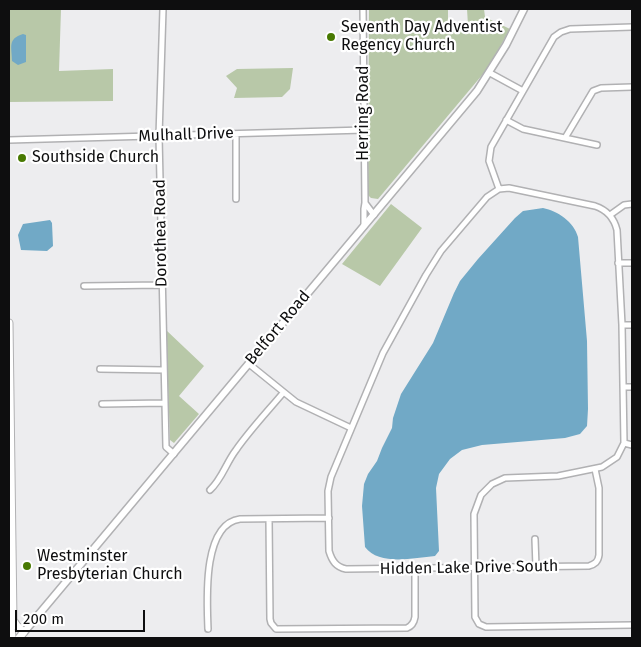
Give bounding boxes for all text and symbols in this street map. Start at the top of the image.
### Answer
place label: Seventh Day Adventist Regency Church [341,18,503,56]
marker: Seventh Day Adventist Regency Church [325,31,337,43]
street label: Herring Road [354,65,374,161]
street label: Mulhall Drive [138,124,234,146]
place label: Southside Church [32,148,159,168]
marker: Southside Church [16,152,28,164]
street label: Dorothea Road [150,179,172,287]
street label: Belfort Road [241,287,315,369]
place label: Westminster Presbyterian Church [37,547,183,585]
street label: Hidden Lake Drive South [380,557,558,579]
marker: Westminster Presbyterian Church [21,560,33,572]
scale bar [18,600,148,632]
text: 200 m [23,610,64,628]

